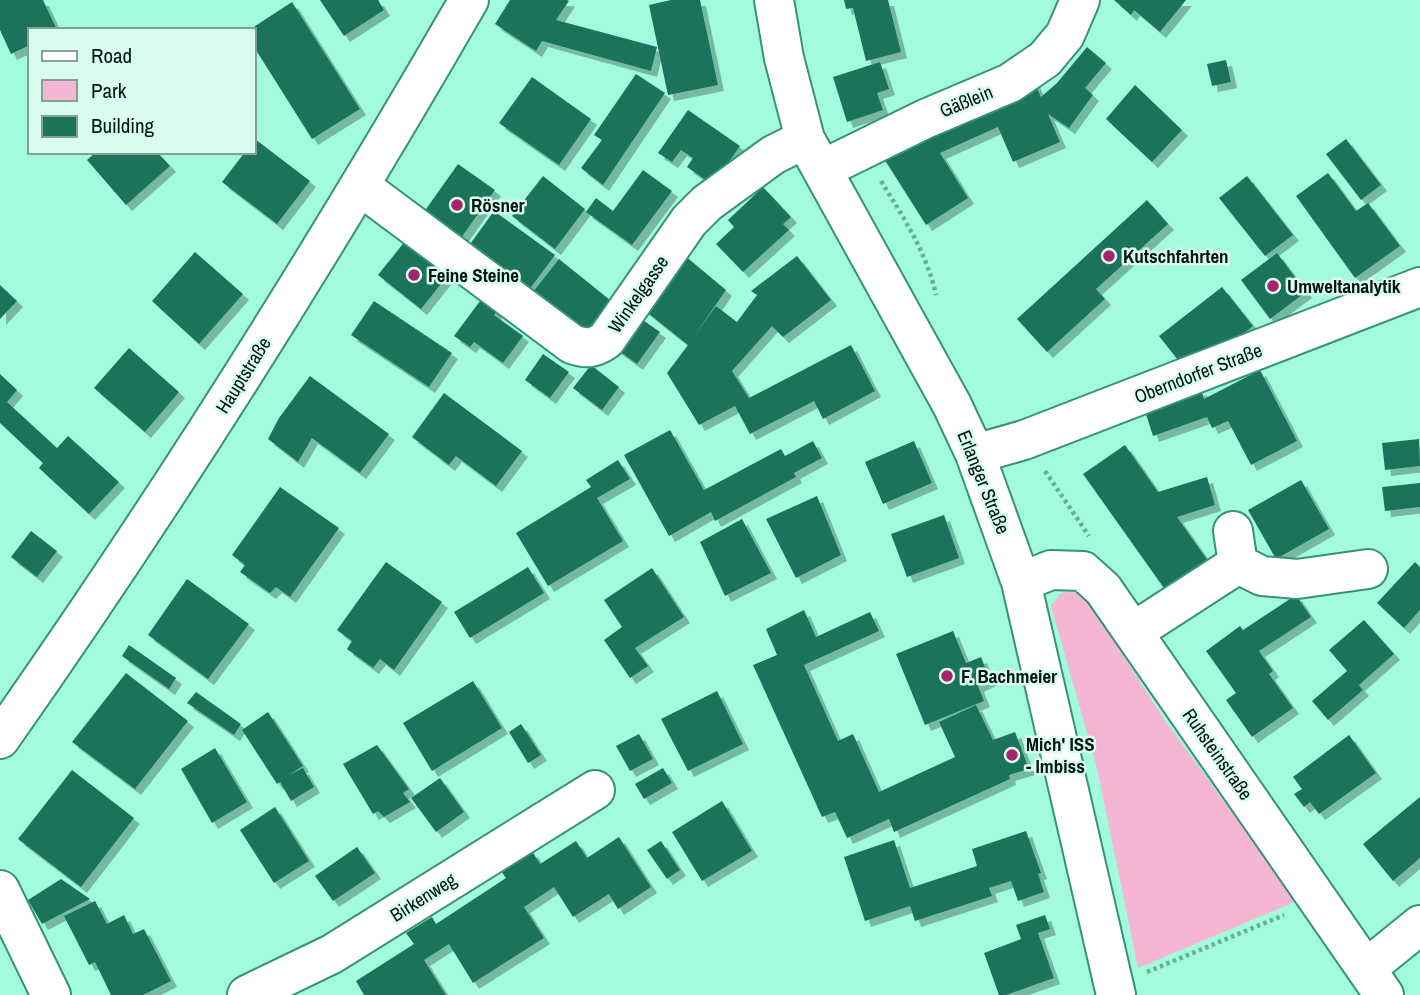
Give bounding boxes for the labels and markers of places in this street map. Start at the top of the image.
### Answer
place label: Rösner [471,192,525,218]
marker: Rösner [449,197,465,213]
place label: Kutschfahrten [1123,243,1229,269]
marker: Kutschfahrten [1101,248,1117,264]
place label: Feine Steine [428,262,519,288]
marker: Feine Steine [406,267,422,283]
place label: Umweltanalytik [1287,273,1401,299]
marker: Umweltanalytik [1265,278,1281,294]
place label: F. Bachmeier [961,663,1057,689]
marker: F. Bachmeier [939,668,955,684]
place label: Mich' ISS - Imbiss [1026,731,1095,779]
marker: Mich' ISS - Imbiss [1004,747,1020,763]

